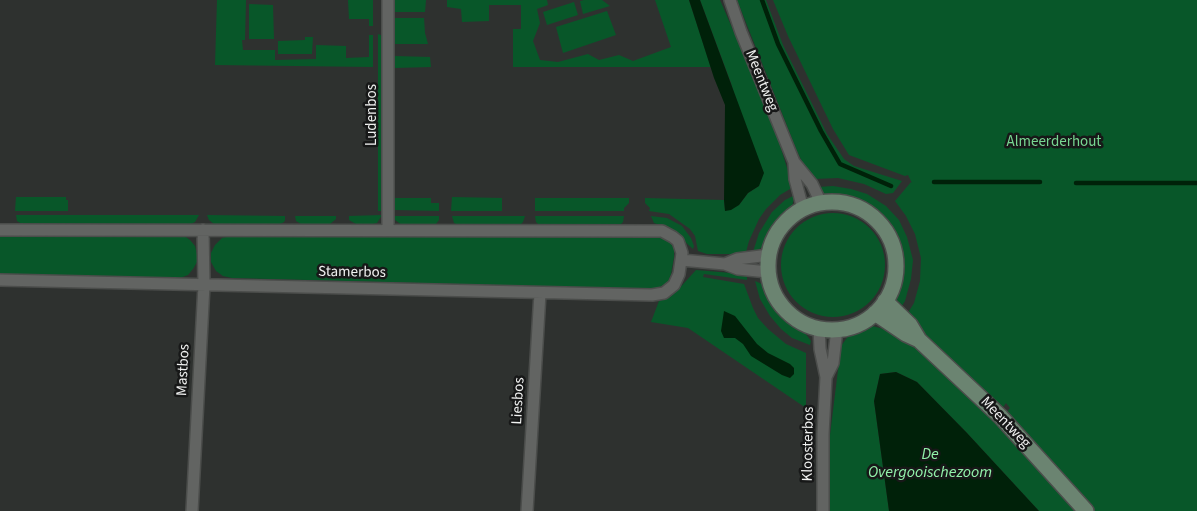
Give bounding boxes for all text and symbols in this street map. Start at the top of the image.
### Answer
street label: Meentweg [741,48,781,114]
street label: Ludenbos [364,84,382,146]
park label: Almeerderhout [1007,134,1101,152]
street label: Stamerbos [318,263,386,283]
street label: Mastbos [174,343,194,397]
street label: Liesbos [509,377,529,425]
street label: Meentweg [976,393,1034,453]
street label: Kloosterbos [799,406,819,482]
water label: De Overgooischezoom [868,445,992,483]

